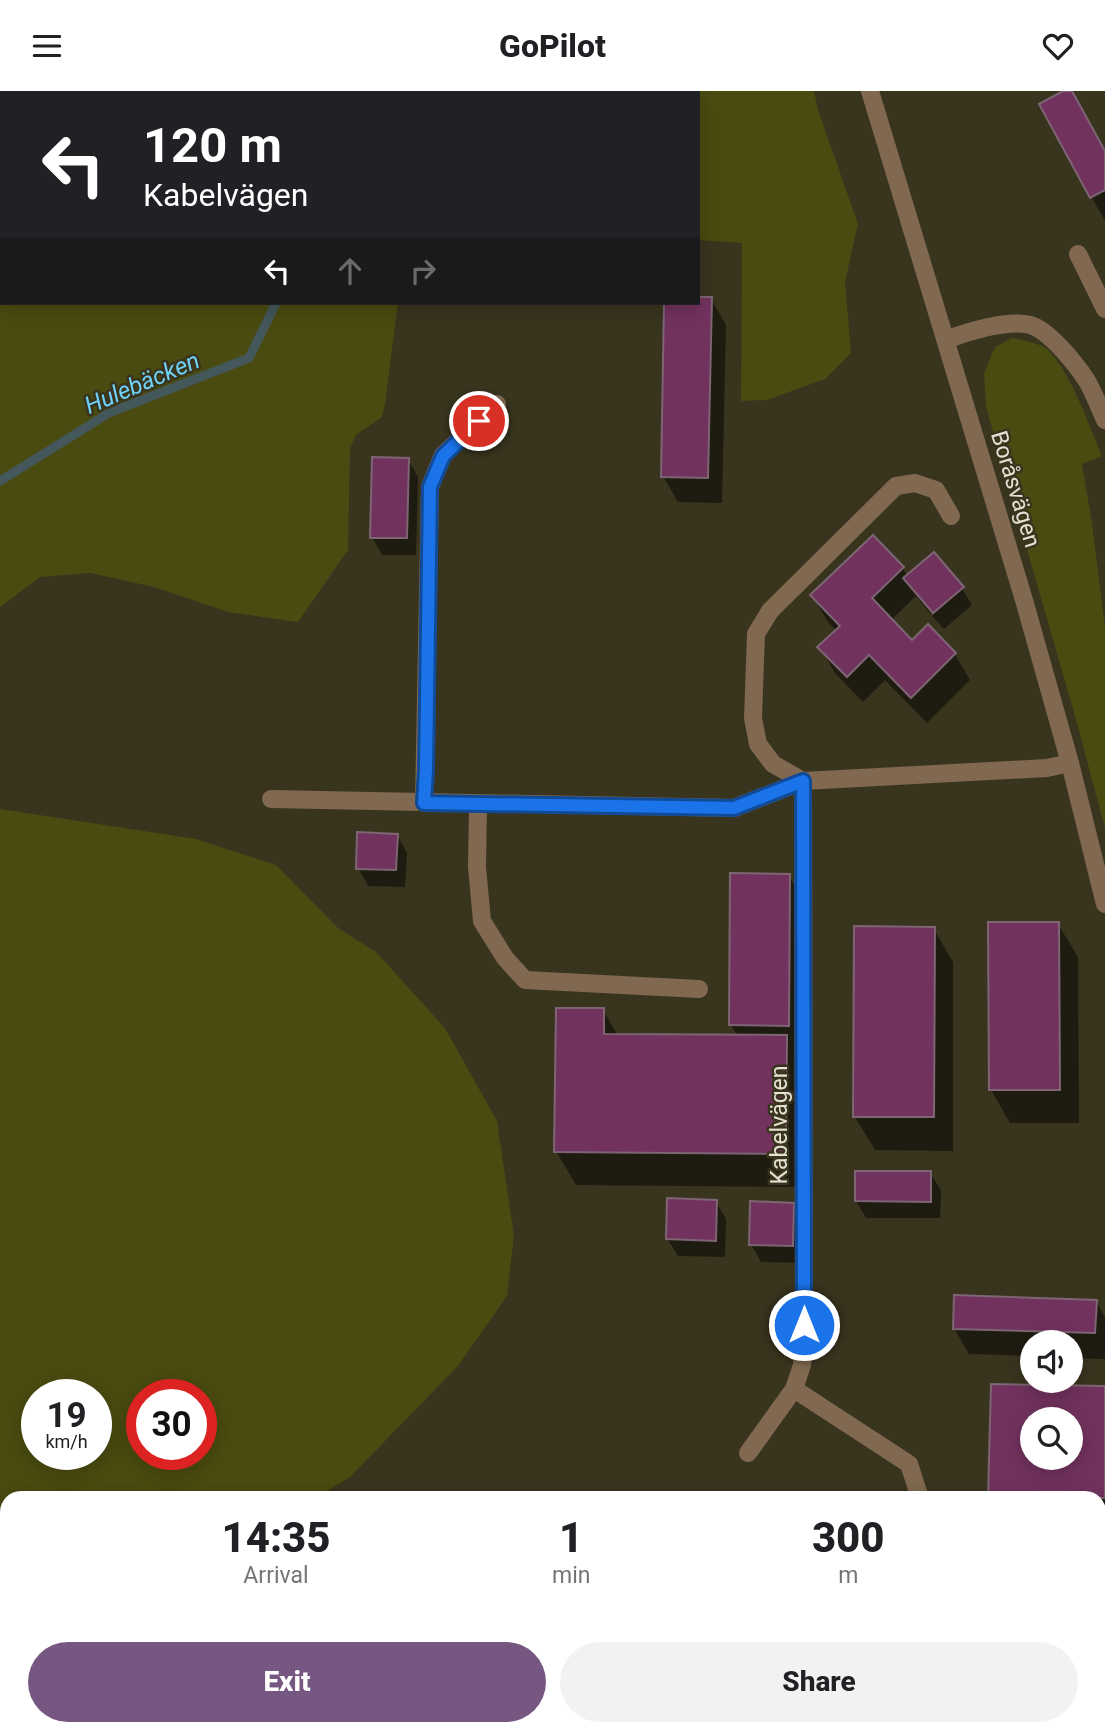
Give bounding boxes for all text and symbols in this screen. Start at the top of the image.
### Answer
icon: menu [28,27,66,65]
text: GoPilot [499,27,606,65]
icon: heart [1039,27,1077,65]
text: 120 m [143,117,282,174]
icon: left [28,119,119,210]
text: Kabelvägen [143,176,308,214]
icon: left [258,252,296,290]
icon: ahead [331,252,369,290]
icon: right [404,252,442,290]
water label: Hulebäcken [80,346,204,420]
pin [449,391,509,451]
icon: arrive [460,402,498,440]
street label: Boråsvägen [985,428,1046,551]
street label: Kabelvägen [766,1066,793,1184]
position arrow [767,1288,841,1362]
map controls [1020,1330,1083,1470]
button: sound [1020,1330,1083,1393]
speed limit sign: 30 [126,1379,217,1470]
text: 19 [46,1395,87,1436]
button: search [1020,1407,1083,1470]
text: km/h [45,1431,88,1452]
text: 14:35 [221,1513,331,1562]
text: 1 [559,1513,583,1562]
text: 300 [812,1513,885,1562]
text: Arrival [243,1562,309,1589]
text: min [552,1562,590,1589]
text: m [838,1562,858,1589]
button: Exit [28,1642,546,1722]
button: Share [560,1642,1078,1722]

